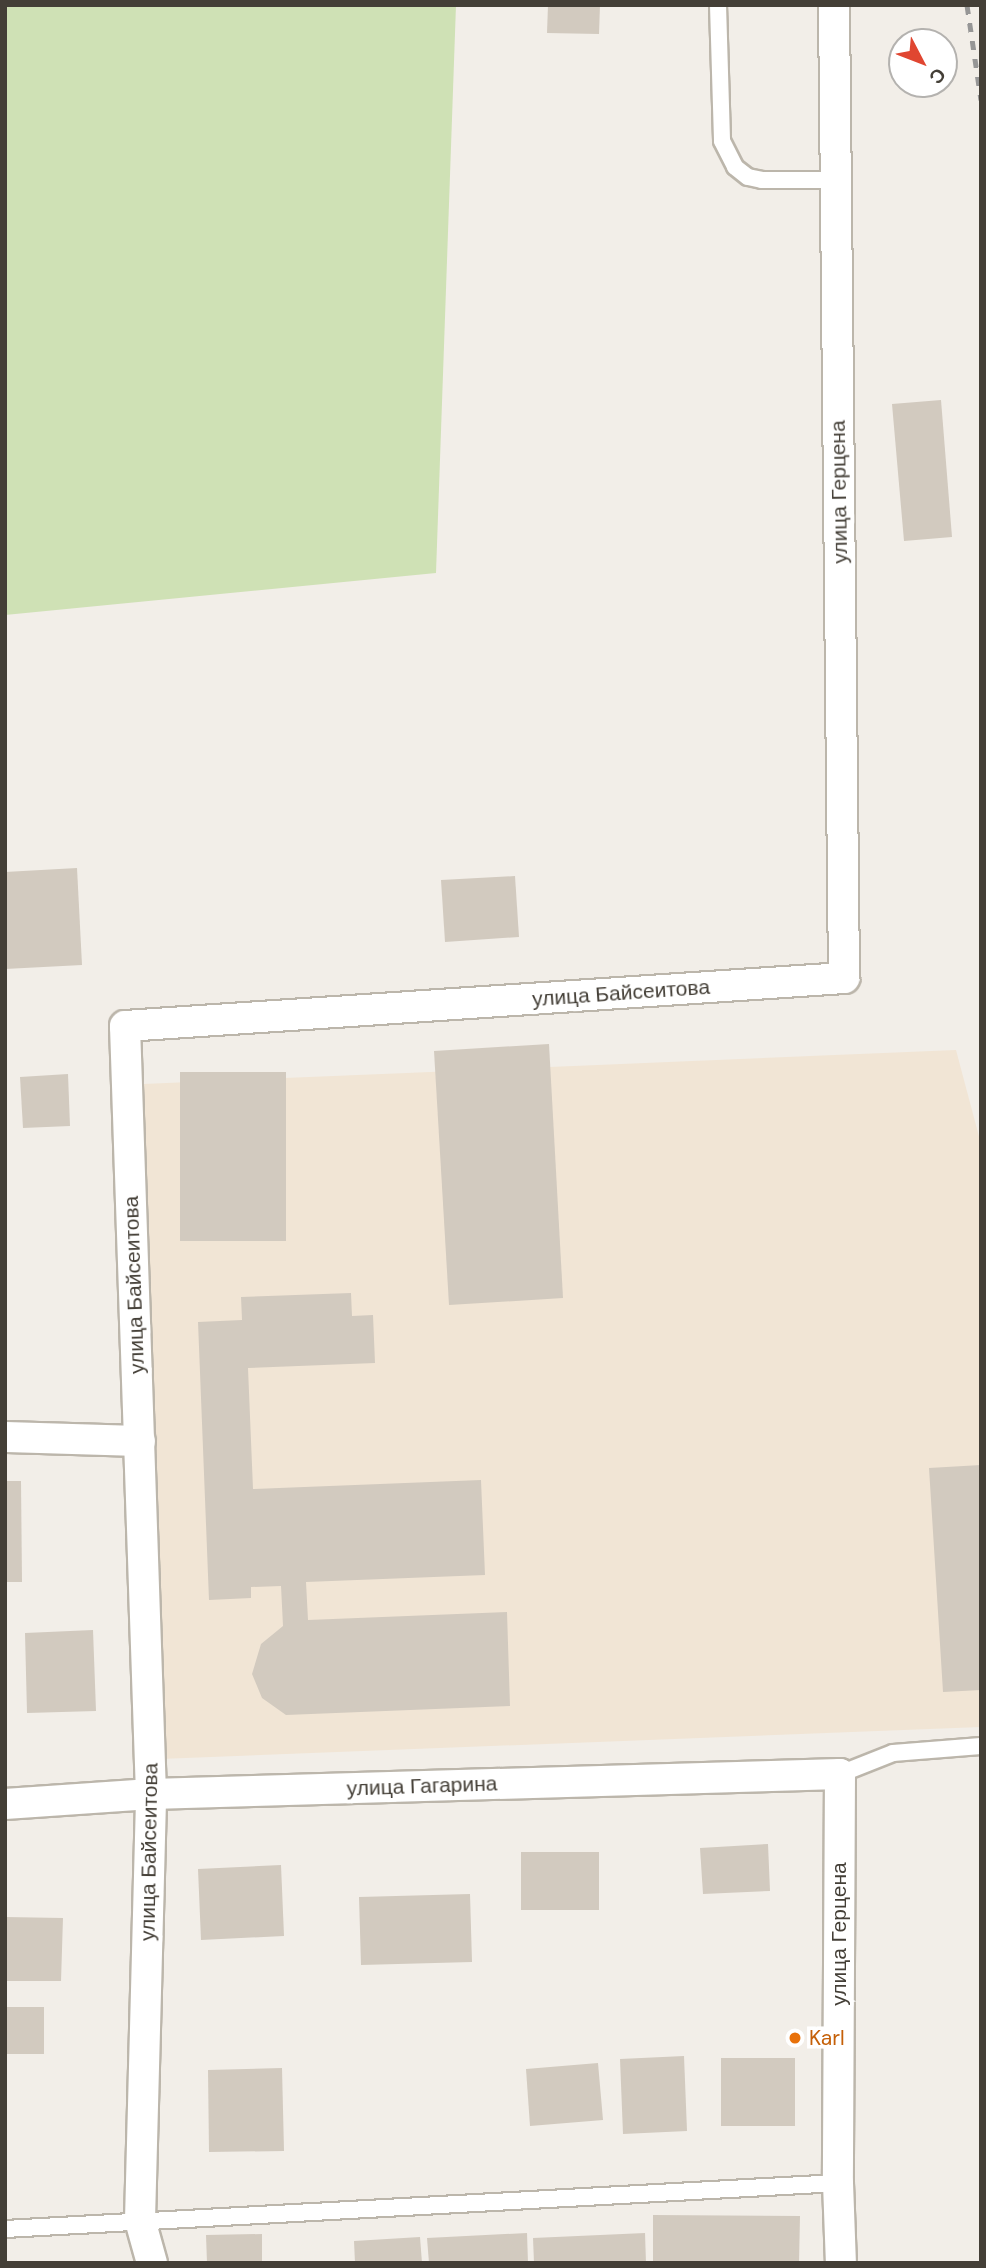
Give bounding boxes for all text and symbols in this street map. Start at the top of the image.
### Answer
north arrow [888,28,958,98]
text: С [924,63,951,90]
street label: улица Герцена [825,420,853,564]
street label: улица Байсеитова [531,974,711,1012]
street label: улица Байсеитова [118,1196,150,1374]
street label: улица Байсеитова [135,1763,163,1941]
street label: улица Гагарина [346,1771,498,1801]
street label: улица Герцена [826,1862,852,2006]
place label: Karl [809,2025,845,2051]
marker: Karl [787,2030,803,2046]

